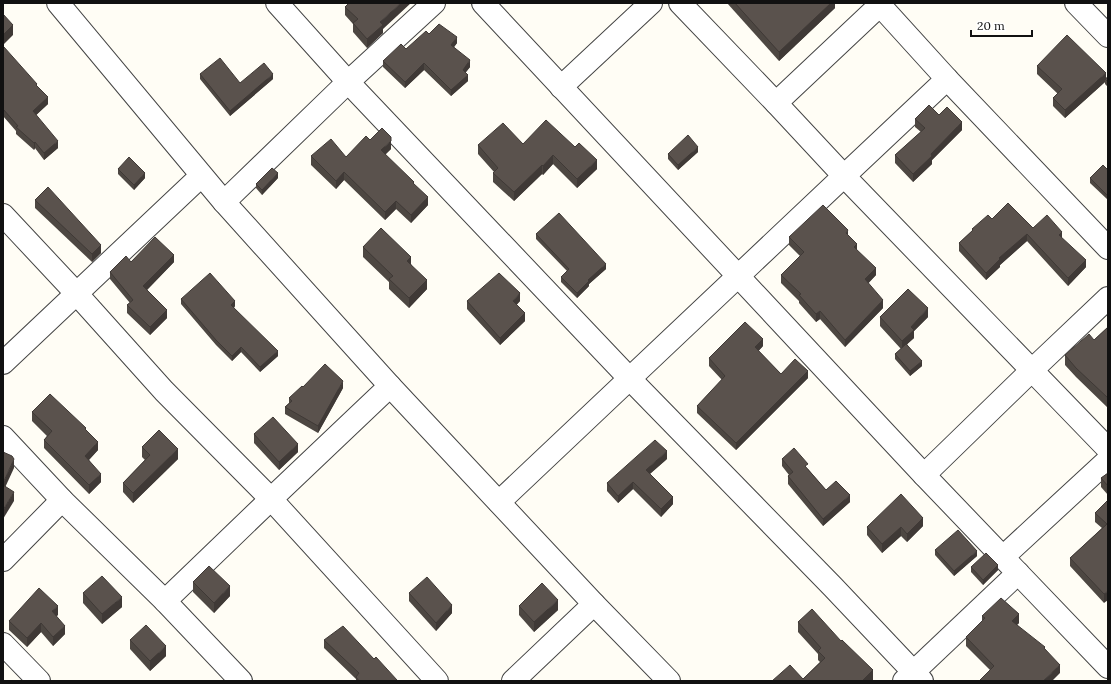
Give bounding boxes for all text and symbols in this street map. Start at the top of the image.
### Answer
scale bar [971,12,1032,38]
text: 20 m [977,18,1005,33]

